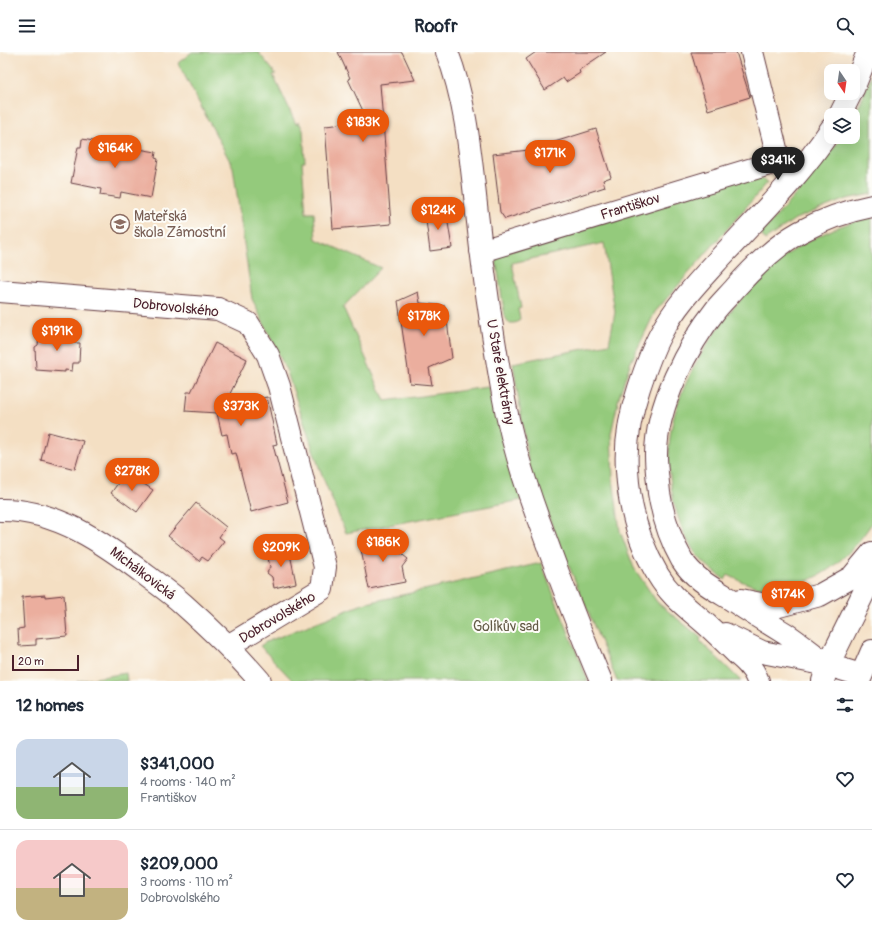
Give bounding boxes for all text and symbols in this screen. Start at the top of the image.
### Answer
icon: menu [16,15,38,37]
text: Roofr [414,15,458,38]
icon: search [834,15,856,37]
north arrow [824,64,860,100]
map controls [824,64,860,144]
button: layers [824,108,860,144]
pin: $183K [335,109,391,143]
text: $183K [346,114,380,130]
pin: $164K [87,135,143,169]
text: $164K [97,140,133,156]
pin: $171K [522,140,578,174]
text: $171K [534,145,566,161]
pin: $341K [750,147,806,181]
text: $341K [761,152,795,168]
street label: Františkov [598,189,662,224]
pin: $124K [410,197,466,231]
text: $124K [421,202,455,218]
place label: Mateřská škola Zámostní [134,208,226,241]
school or university icon: Mateřská škola Zámostní [109,213,131,235]
street label: Dobrovolského [132,295,220,321]
pin: $178K [396,303,452,337]
text: $178K [407,308,441,324]
pin: $191K [29,318,85,352]
street label: U Staré elektrárny [483,318,518,426]
text: $191K [41,323,73,339]
pin: $373K [213,393,269,427]
text: $373K [223,398,259,414]
pin: $278K [104,458,160,492]
text: $278K [114,463,150,479]
pin: $186K [355,529,411,563]
pin: $209K [253,534,309,568]
text: $186K [366,534,400,550]
text: $209K [262,539,300,555]
street label: Michálkovická [107,543,179,604]
pin: $174K [760,581,816,615]
text: $174K [771,586,805,602]
street label: Dobrovolského [236,588,319,647]
park label: Golíkův sad [473,618,539,635]
scale bar [12,653,79,672]
text: 20 m [18,655,44,668]
icon: filters [834,694,856,716]
text: 12 homes [16,695,84,716]
text: $341,000 [140,753,214,774]
icon: home [48,755,96,803]
icon: heart [834,768,856,790]
text: 4 rooms · 140 m² [140,774,236,790]
text: Františkov [140,790,197,806]
text: $209,000 [140,853,218,874]
icon: home [48,856,96,904]
icon: heart [834,869,856,891]
text: 3 rooms · 110 m² [140,874,233,890]
text: Dobrovolského [140,890,220,906]

